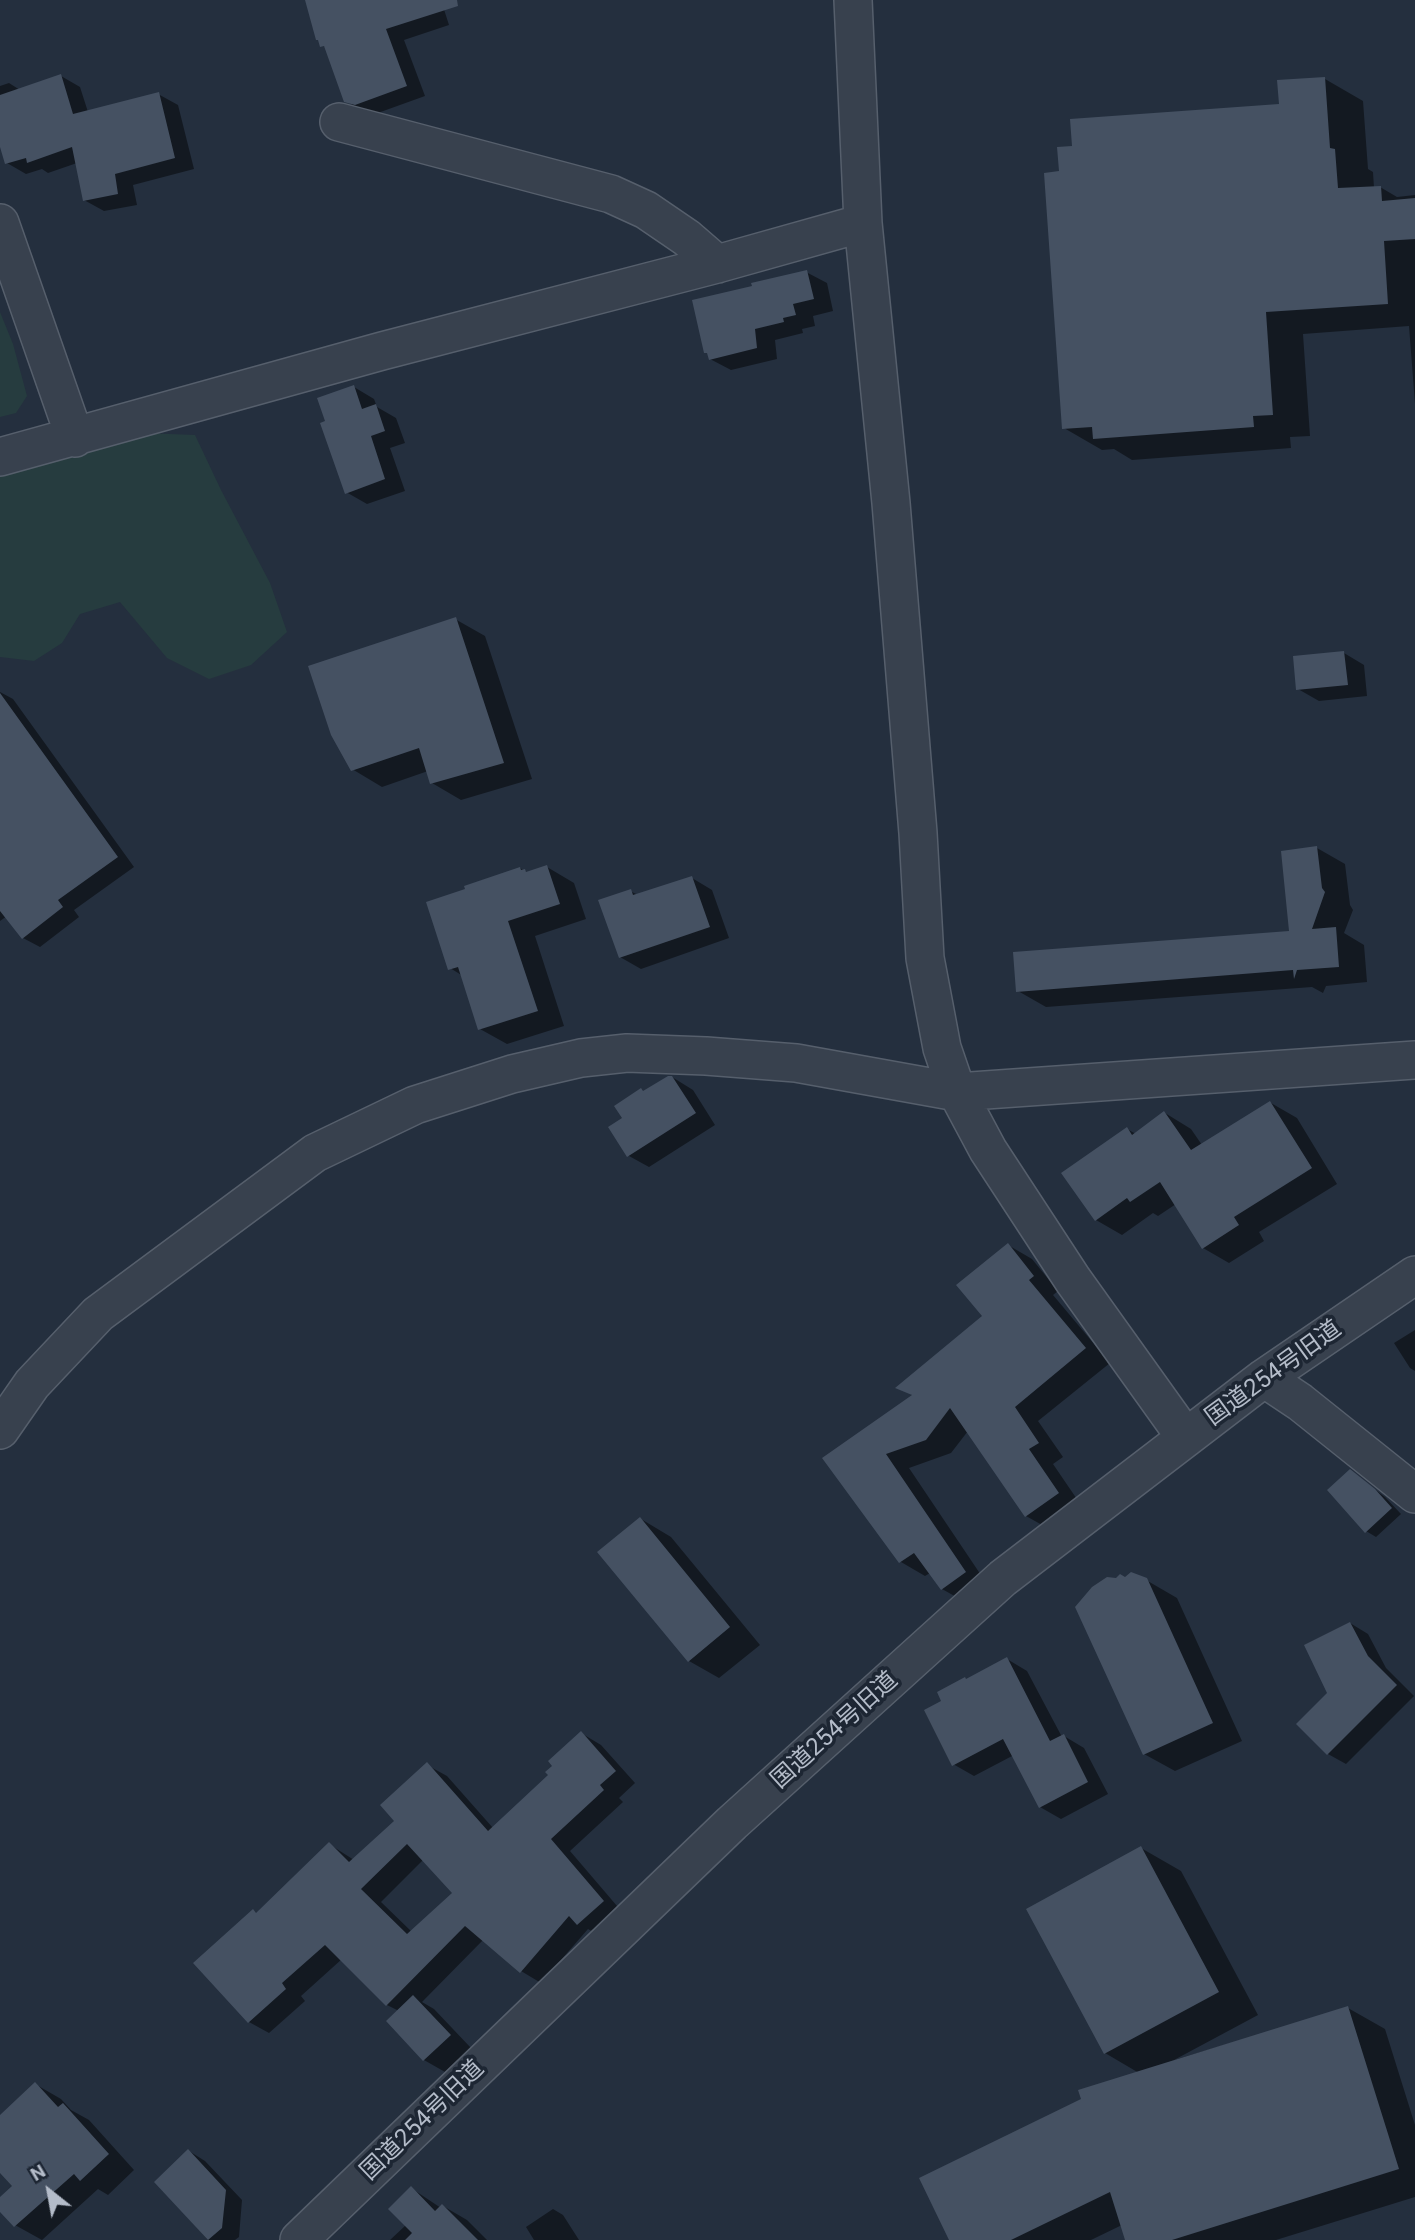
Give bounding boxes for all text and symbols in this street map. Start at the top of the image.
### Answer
street label: 国道254号旧道 [1201,1315,1347,1433]
street label: 国道254号旧道 [766,1667,904,1795]
street label: 国道254号旧道 [355,2055,491,2187]
north arrow [14,2156,84,2226]
text: N [26,2159,50,2186]

